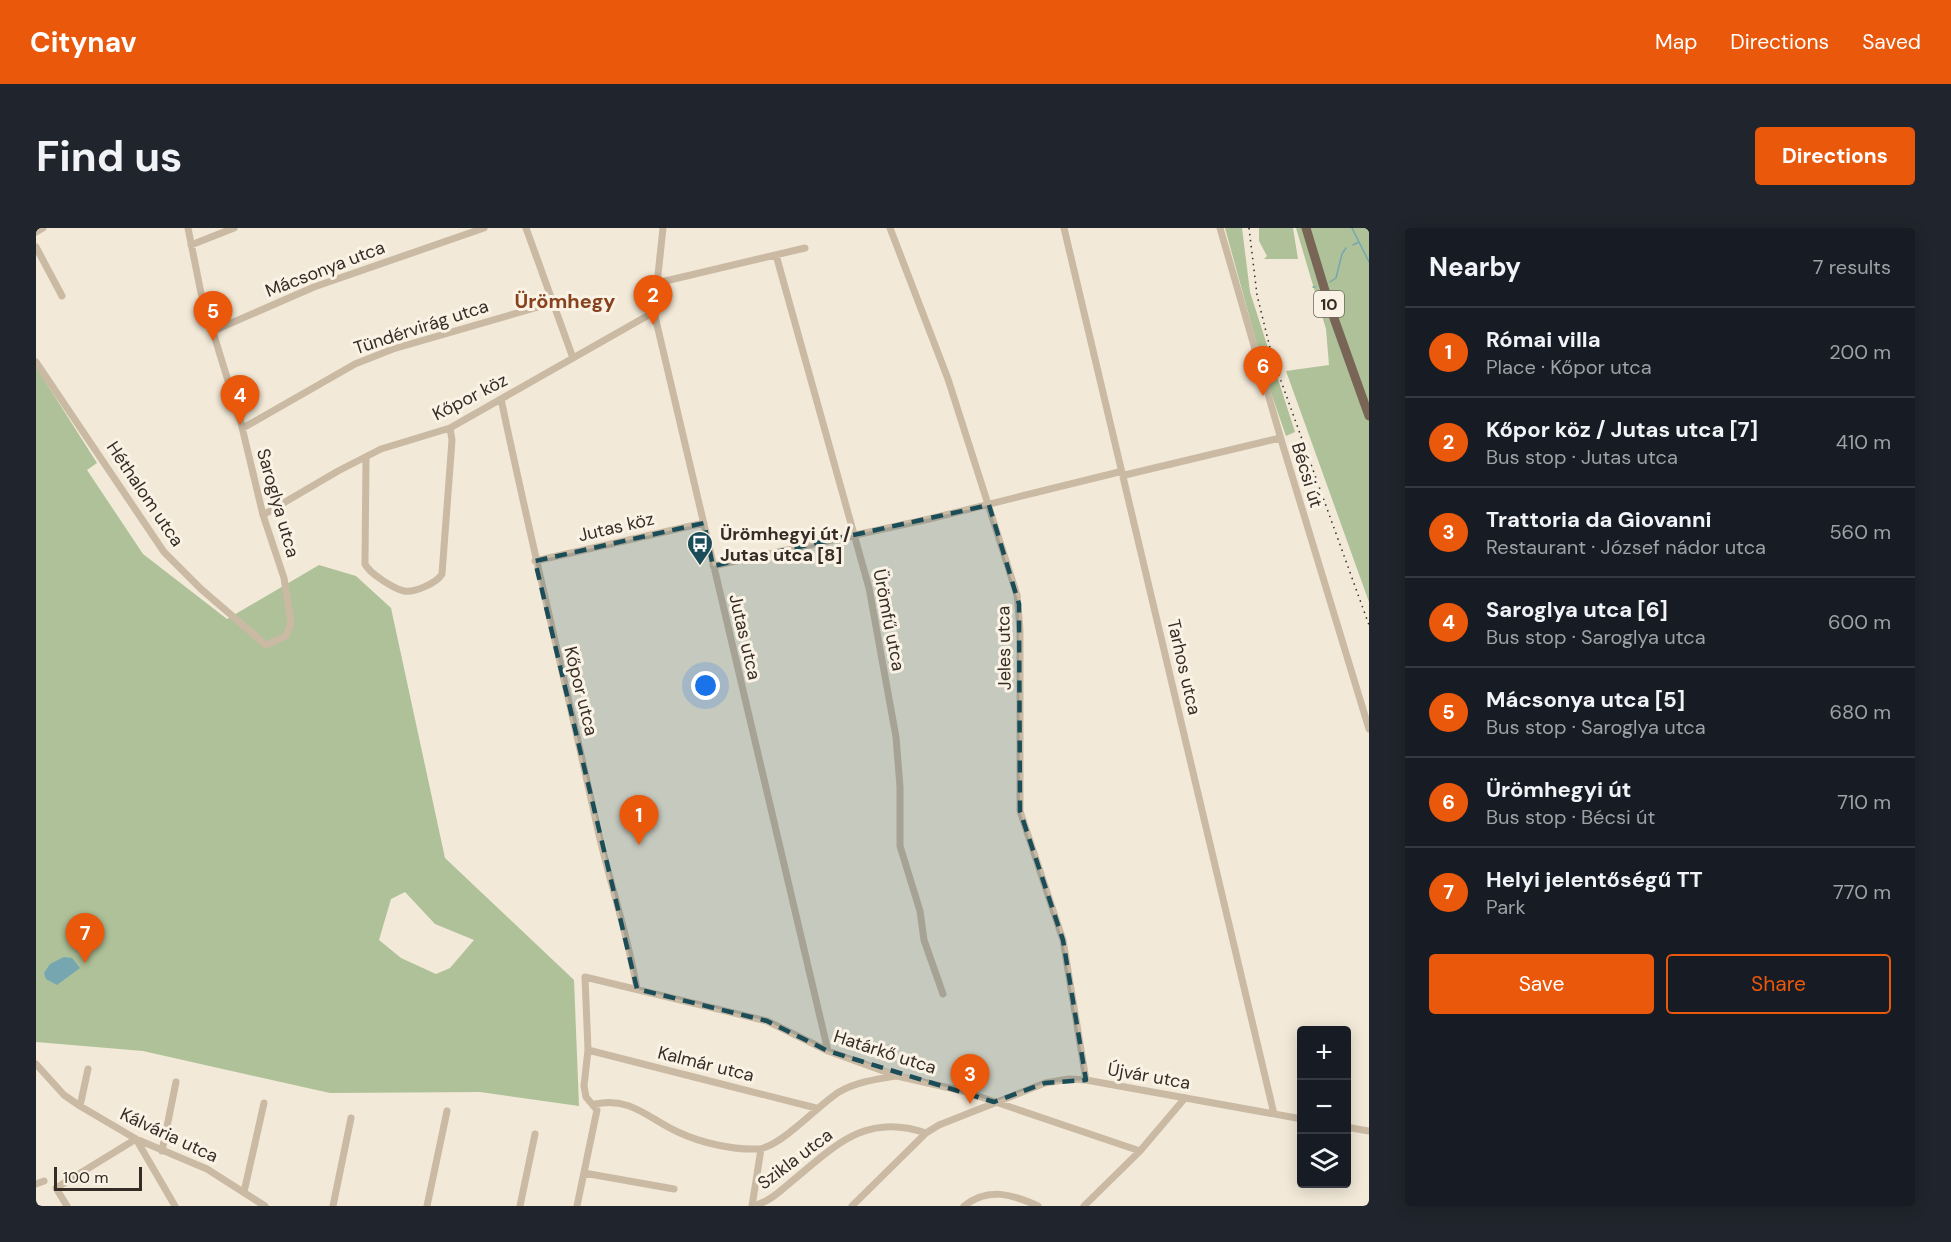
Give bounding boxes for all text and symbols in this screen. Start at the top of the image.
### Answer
text: Citynav [30,24,136,61]
text: Map [1655,28,1697,56]
text: Directions [1730,28,1829,56]
text: Saved [1862,28,1921,56]
button: Directions [1755,127,1915,185]
text: Find us [36,129,182,184]
street label: Mácsonya utca [262,235,388,303]
text: Nearby [1429,250,1521,284]
text: 7 results [1813,254,1891,280]
pin: 2 [634,276,672,325]
district label: Ürömhegy [515,288,615,314]
pin: 5 [194,291,232,341]
road number: 10 [1314,291,1344,317]
street label: Tündérvirág utca [351,294,491,360]
text: Római villa [1486,325,1601,354]
text: 1 [1445,339,1452,365]
text: 200 m [1829,339,1891,365]
pin: 6 [1244,346,1282,396]
text: Place · Kőpor utca [1486,354,1652,380]
street label: Kőpor köz [428,368,512,426]
pin: 4 [220,376,260,425]
text: Kőpor köz / Jutas utca [7] [1486,415,1758,444]
text: 2 [1443,429,1454,455]
text: 410 m [1836,429,1891,455]
street label: Héthalom utca [101,437,189,551]
street label: Bécsi út [1286,440,1328,510]
text: Bus stop · Jutas utca [1486,444,1678,470]
street label: Saroglya utca [251,446,305,560]
text: Trattoria da Giovanni [1486,505,1712,534]
street label: Jutas köz [576,507,656,547]
text: 3 [1442,519,1455,545]
text: 560 m [1829,519,1891,545]
place label: Ürömhegyi út / Jutas utca [8] [720,522,851,567]
bus stop icon: Ürömhegyi út / Jutas utca [8] [685,529,715,567]
text: Restaurant · József nádor utca [1486,534,1766,560]
street label: Ürömfű utca [867,567,911,673]
street label: Jutas utca [723,592,767,682]
text: Saroglya utca [6] [1486,595,1668,624]
street label: Jeles utca [991,606,1017,690]
text: 4 [1442,609,1455,635]
text: 600 m [1828,609,1891,635]
street label: Tarhos utca [1161,617,1207,717]
text: Bus stop · Saroglya utca [1486,624,1706,650]
street label: Kőpor utca [558,644,604,738]
your location [691,671,720,700]
text: Mácsonya utca [5] [1486,685,1685,714]
text: 5 [1442,699,1455,725]
text: 680 m [1829,699,1891,725]
text: Bus stop · Saroglya utca [1486,714,1706,740]
text: Ürömhegyi út [1486,775,1631,804]
text: 6 [1442,789,1455,815]
text: 710 m [1837,789,1891,815]
pin: 1 [620,796,658,845]
text: Bus stop · Bécsi út [1486,804,1655,830]
text: Helyi jelentőségű TT [1486,865,1703,894]
text: 7 [1443,879,1454,905]
text: 770 m [1833,879,1891,905]
text: Park [1486,894,1526,920]
pin: 7 [65,914,104,963]
button: Save [1429,954,1654,1014]
button: Share [1666,954,1891,1014]
street label: Határkő utca [831,1024,939,1080]
map controls [1297,1026,1351,1188]
button: + [1297,1026,1351,1080]
street label: Kalmár utca [655,1040,757,1088]
pin: 3 [950,1054,990,1104]
street label: Újvár utca [1106,1057,1192,1095]
button: − [1297,1080,1351,1134]
street label: Kálvária utca [116,1102,222,1168]
street label: Szikla utca [753,1123,837,1195]
button: layers [1297,1134,1351,1188]
scale bar [54,1164,142,1192]
text: 100 m [63,1167,108,1188]

